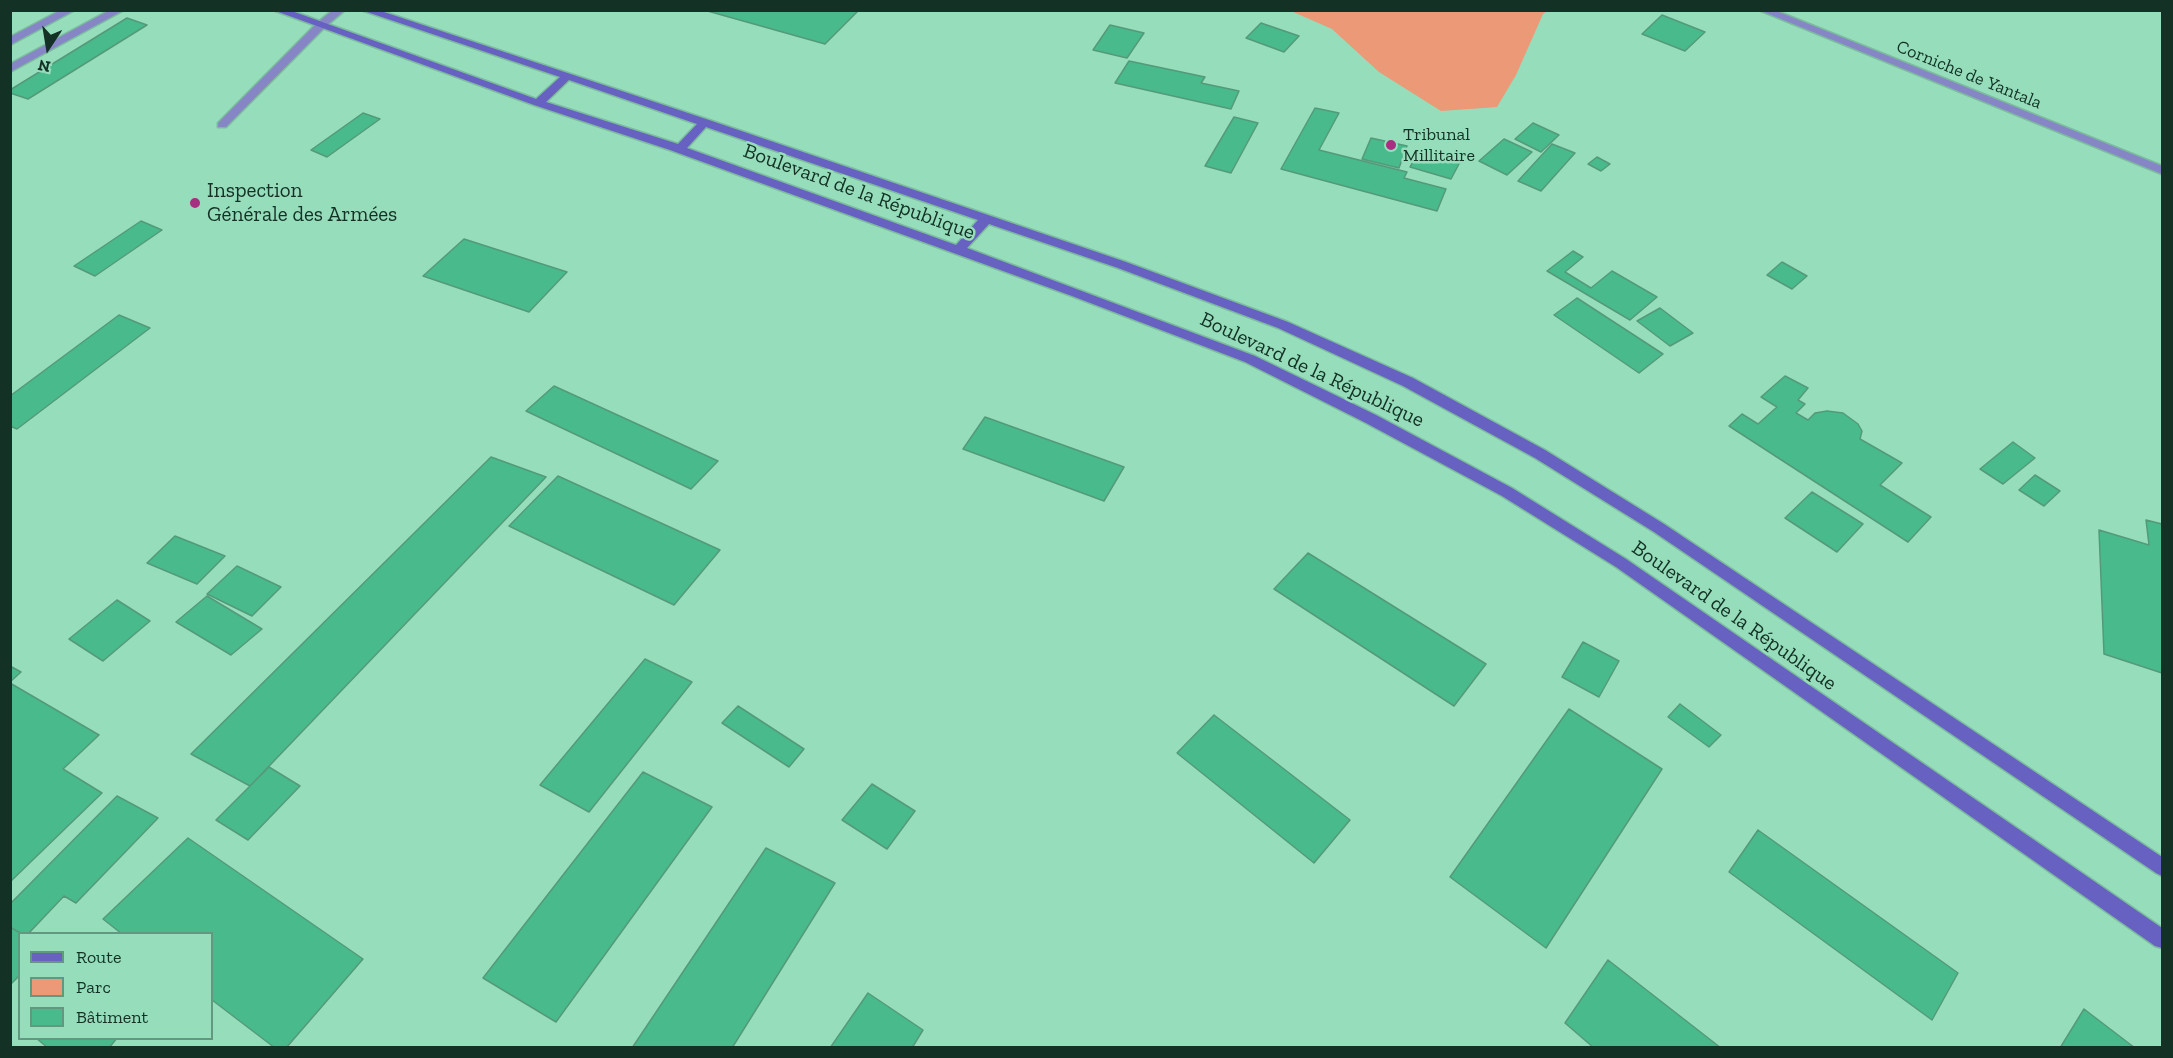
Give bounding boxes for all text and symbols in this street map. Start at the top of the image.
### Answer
north arrow [18,18,78,78]
street label: Corniche de Yantala [1893,36,2045,114]
text: N [36,56,52,77]
place label: Tribunal Millitaire [1403,124,1475,166]
street label: Boulevard de la République [740,138,978,246]
marker: Tribunal Millitaire [1384,138,1398,152]
place label: Inspection Générale des Armées [207,178,397,228]
marker: Inspection Générale des Armées [188,196,202,210]
street label: Boulevard de la République [1196,307,1428,433]
street label: Boulevard de la République [1627,536,1841,696]
legend [18,932,213,1040]
text: Route [76,946,121,968]
text: Parc [76,976,111,998]
text: Bâtiment [76,1006,148,1028]

